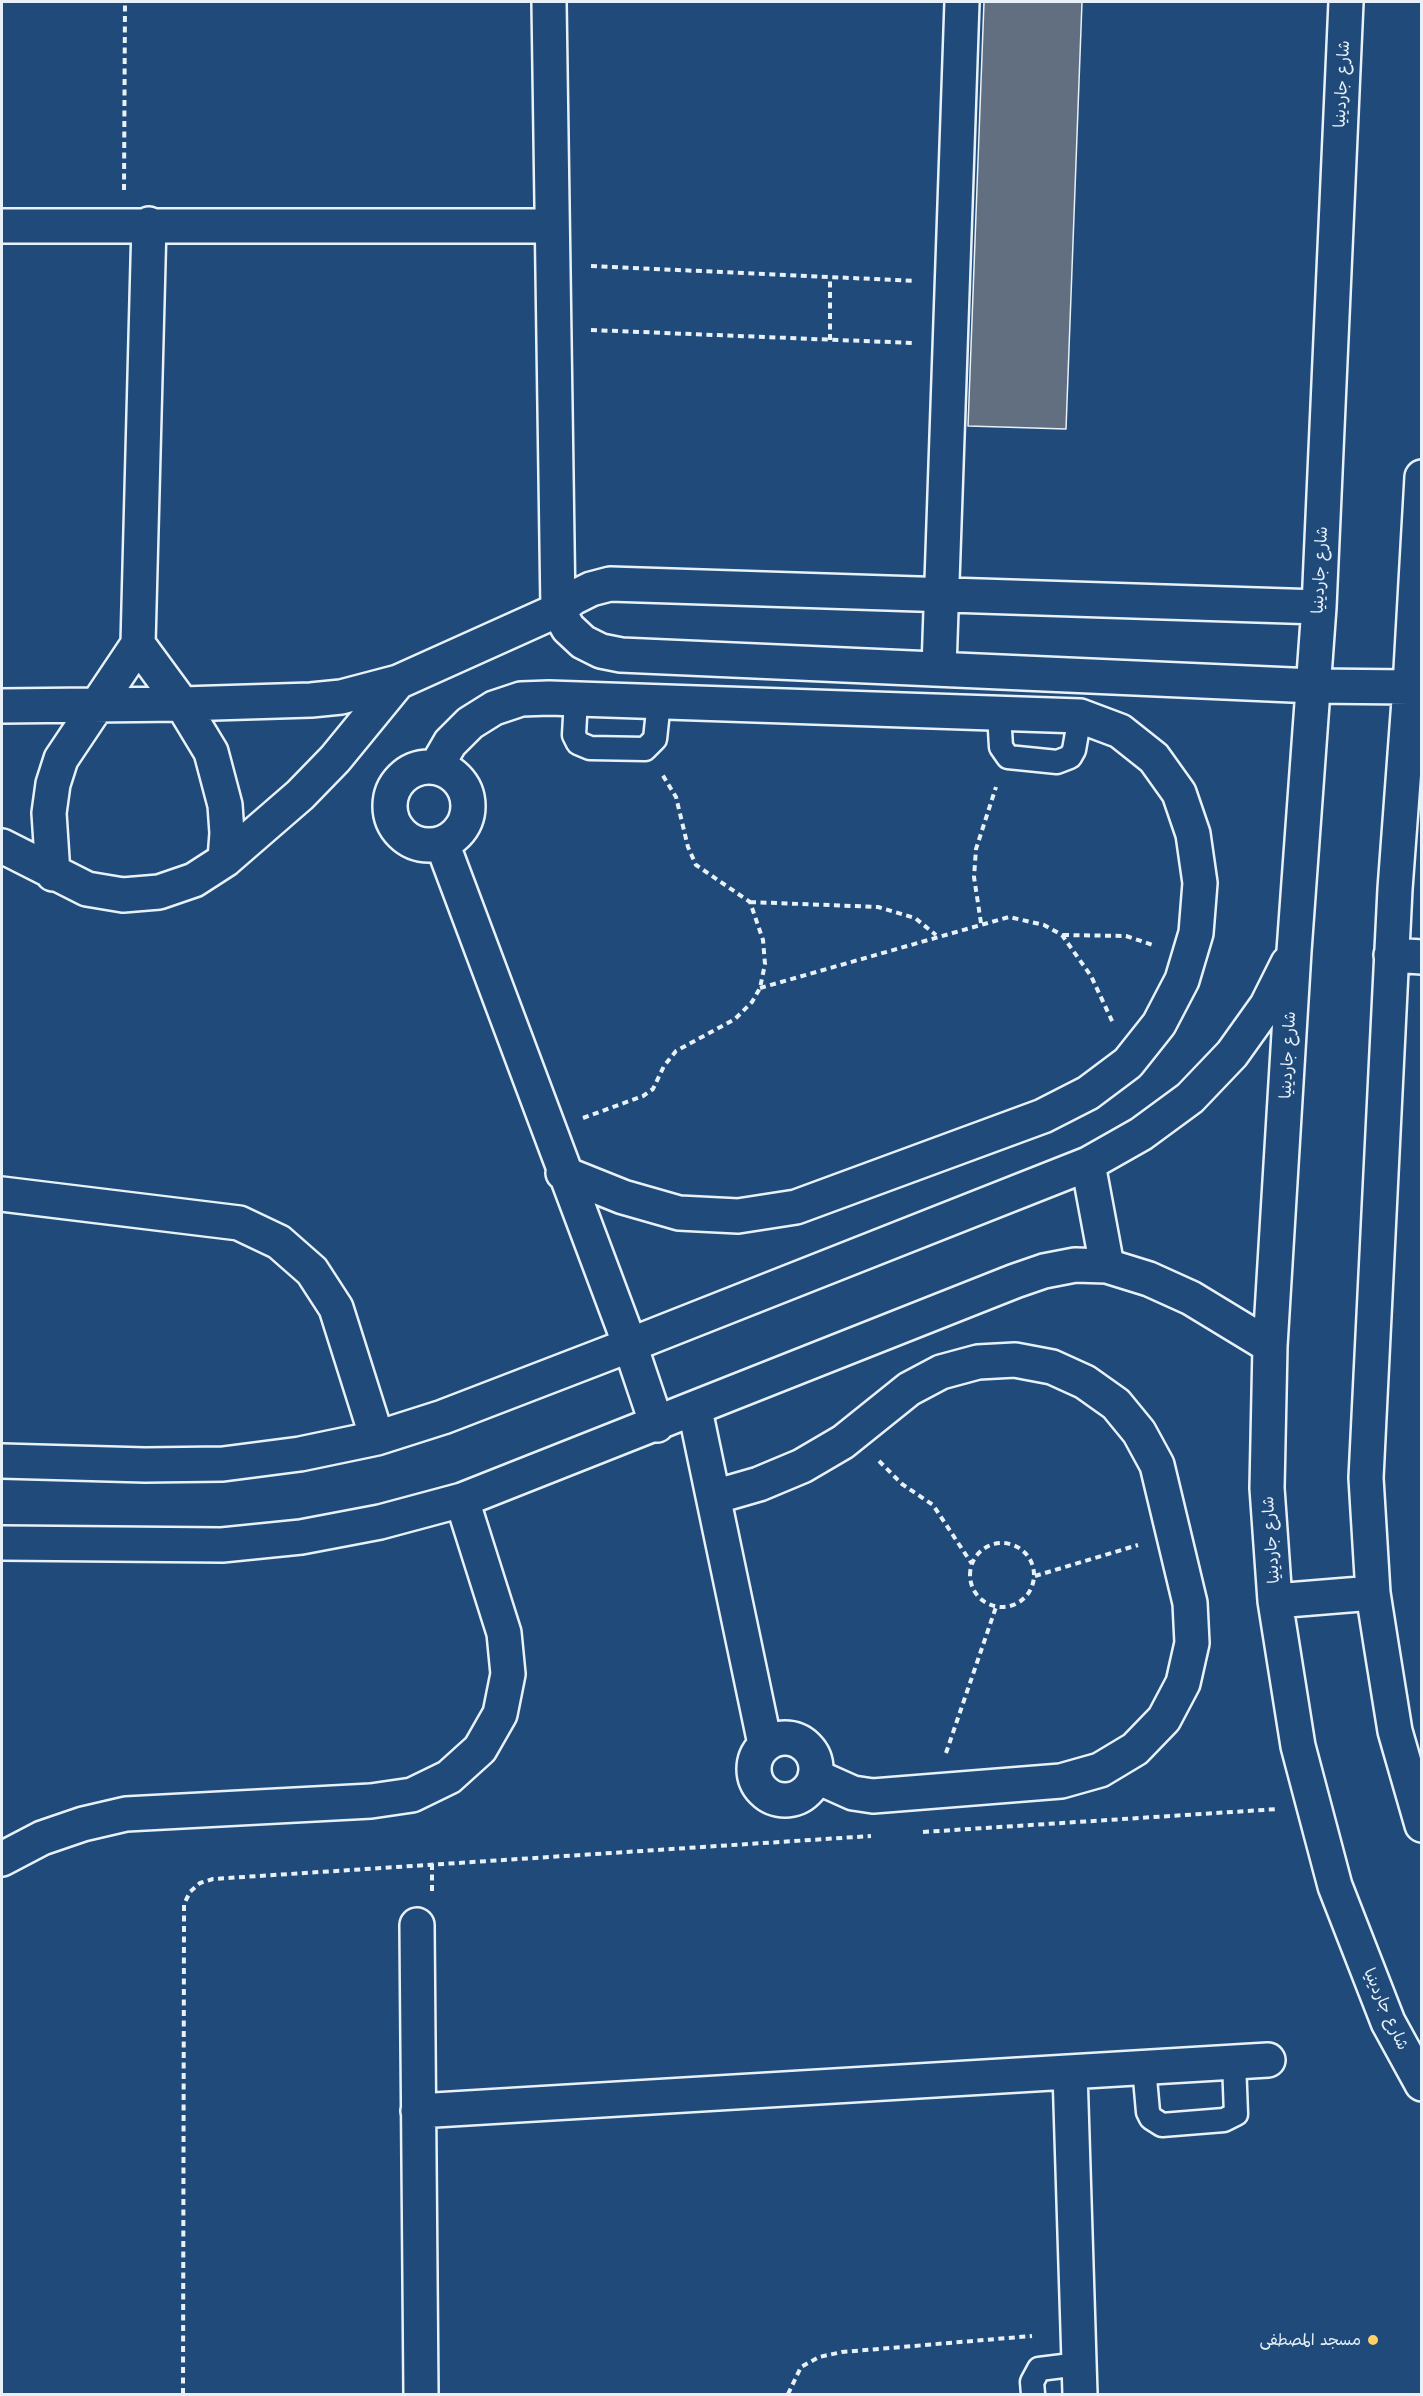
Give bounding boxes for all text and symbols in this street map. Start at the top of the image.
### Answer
street label: شارع جاردينيا [1330,40,1354,128]
street label: شارع جاردينيا [1308,526,1332,614]
street label: شارع جاردينيا [1276,1011,1300,1099]
street label: شارع جاردينيا [1258,1496,1284,1584]
street label: شارع جاردينيا [1359,1965,1413,2053]
place label: مسجد المصطفى [1259,2330,1361,2350]
marker: مسجد المصطفى [1366,2333,1380,2347]

